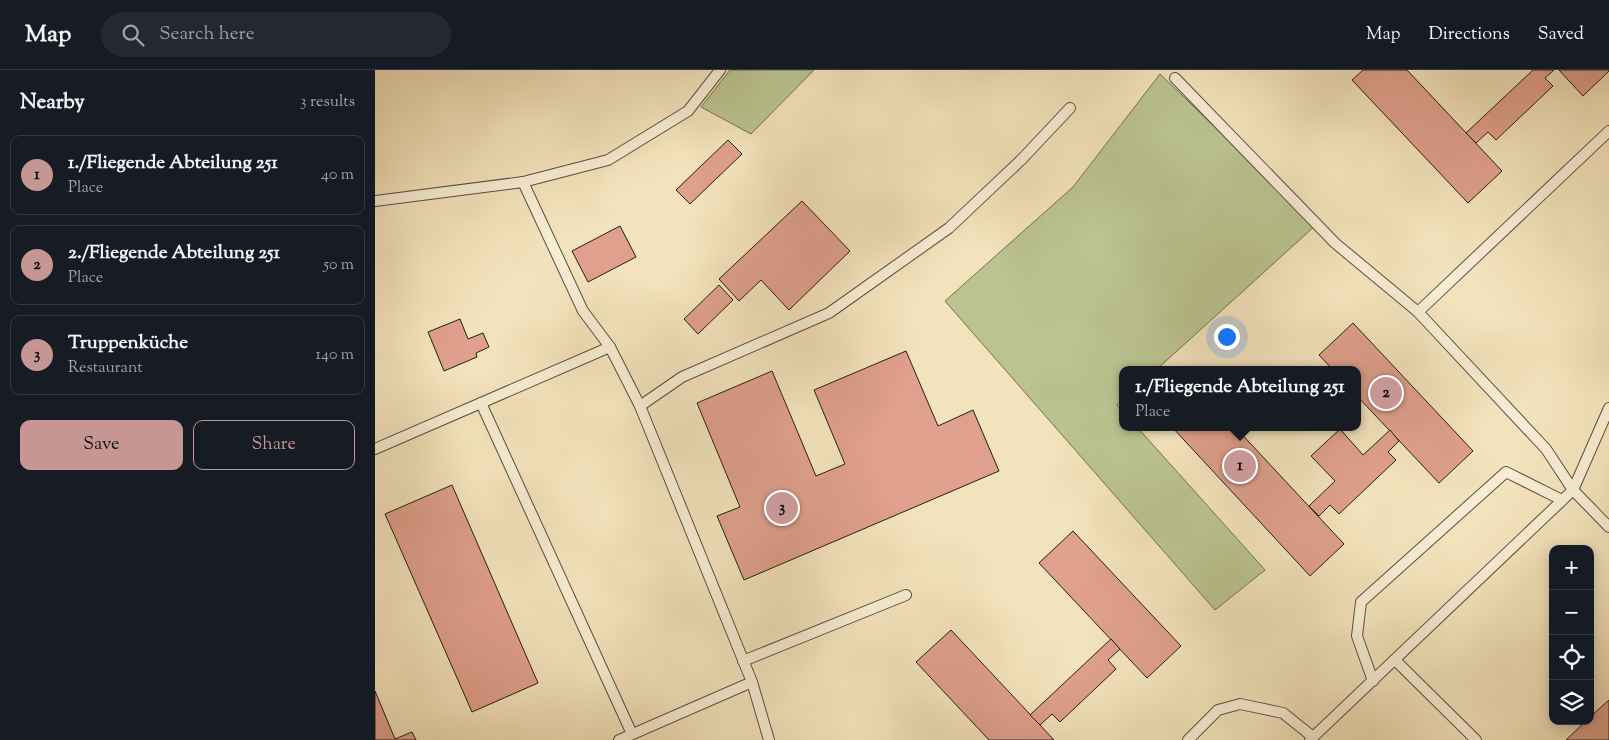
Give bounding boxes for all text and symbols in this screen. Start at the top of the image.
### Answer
search box [101,12,451,57]
text: Map [25,18,71,52]
icon: search [119,21,147,49]
text: Search here [159,21,255,48]
text: Map [1366,22,1401,48]
text: Directions [1429,22,1510,48]
text: Saved [1538,22,1584,48]
text: Nearby [20,88,85,118]
text: 3 results [300,91,355,114]
text: 1./Fliegende Abteilung 251 [68,150,278,177]
text: 1 [34,164,40,187]
text: 40 m [321,164,354,187]
text: Place [68,177,103,200]
text: 2./Fliegende Abteilung 251 [68,240,280,267]
text: 2 [33,254,41,277]
text: 50 m [323,254,354,277]
text: Place [68,267,103,290]
your location [1214,324,1240,350]
text: Truppenküche [68,330,188,357]
text: 3 [34,344,40,367]
text: 140 m [316,344,354,367]
text: Restaurant [68,357,143,380]
popup [1119,366,1361,431]
text: 1./Fliegende Abteilung 251 [1135,374,1345,401]
pin: 2 [1370,374,1402,412]
text: Place [1135,401,1171,424]
button: Save [20,420,183,470]
button: Share [193,420,355,470]
pin: 1 [1224,447,1256,485]
pin: 3 [766,489,798,527]
map controls [1549,545,1594,725]
button: + [1549,545,1594,590]
button: − [1549,590,1594,635]
button: locate [1549,635,1594,680]
button: layers [1549,680,1594,725]

